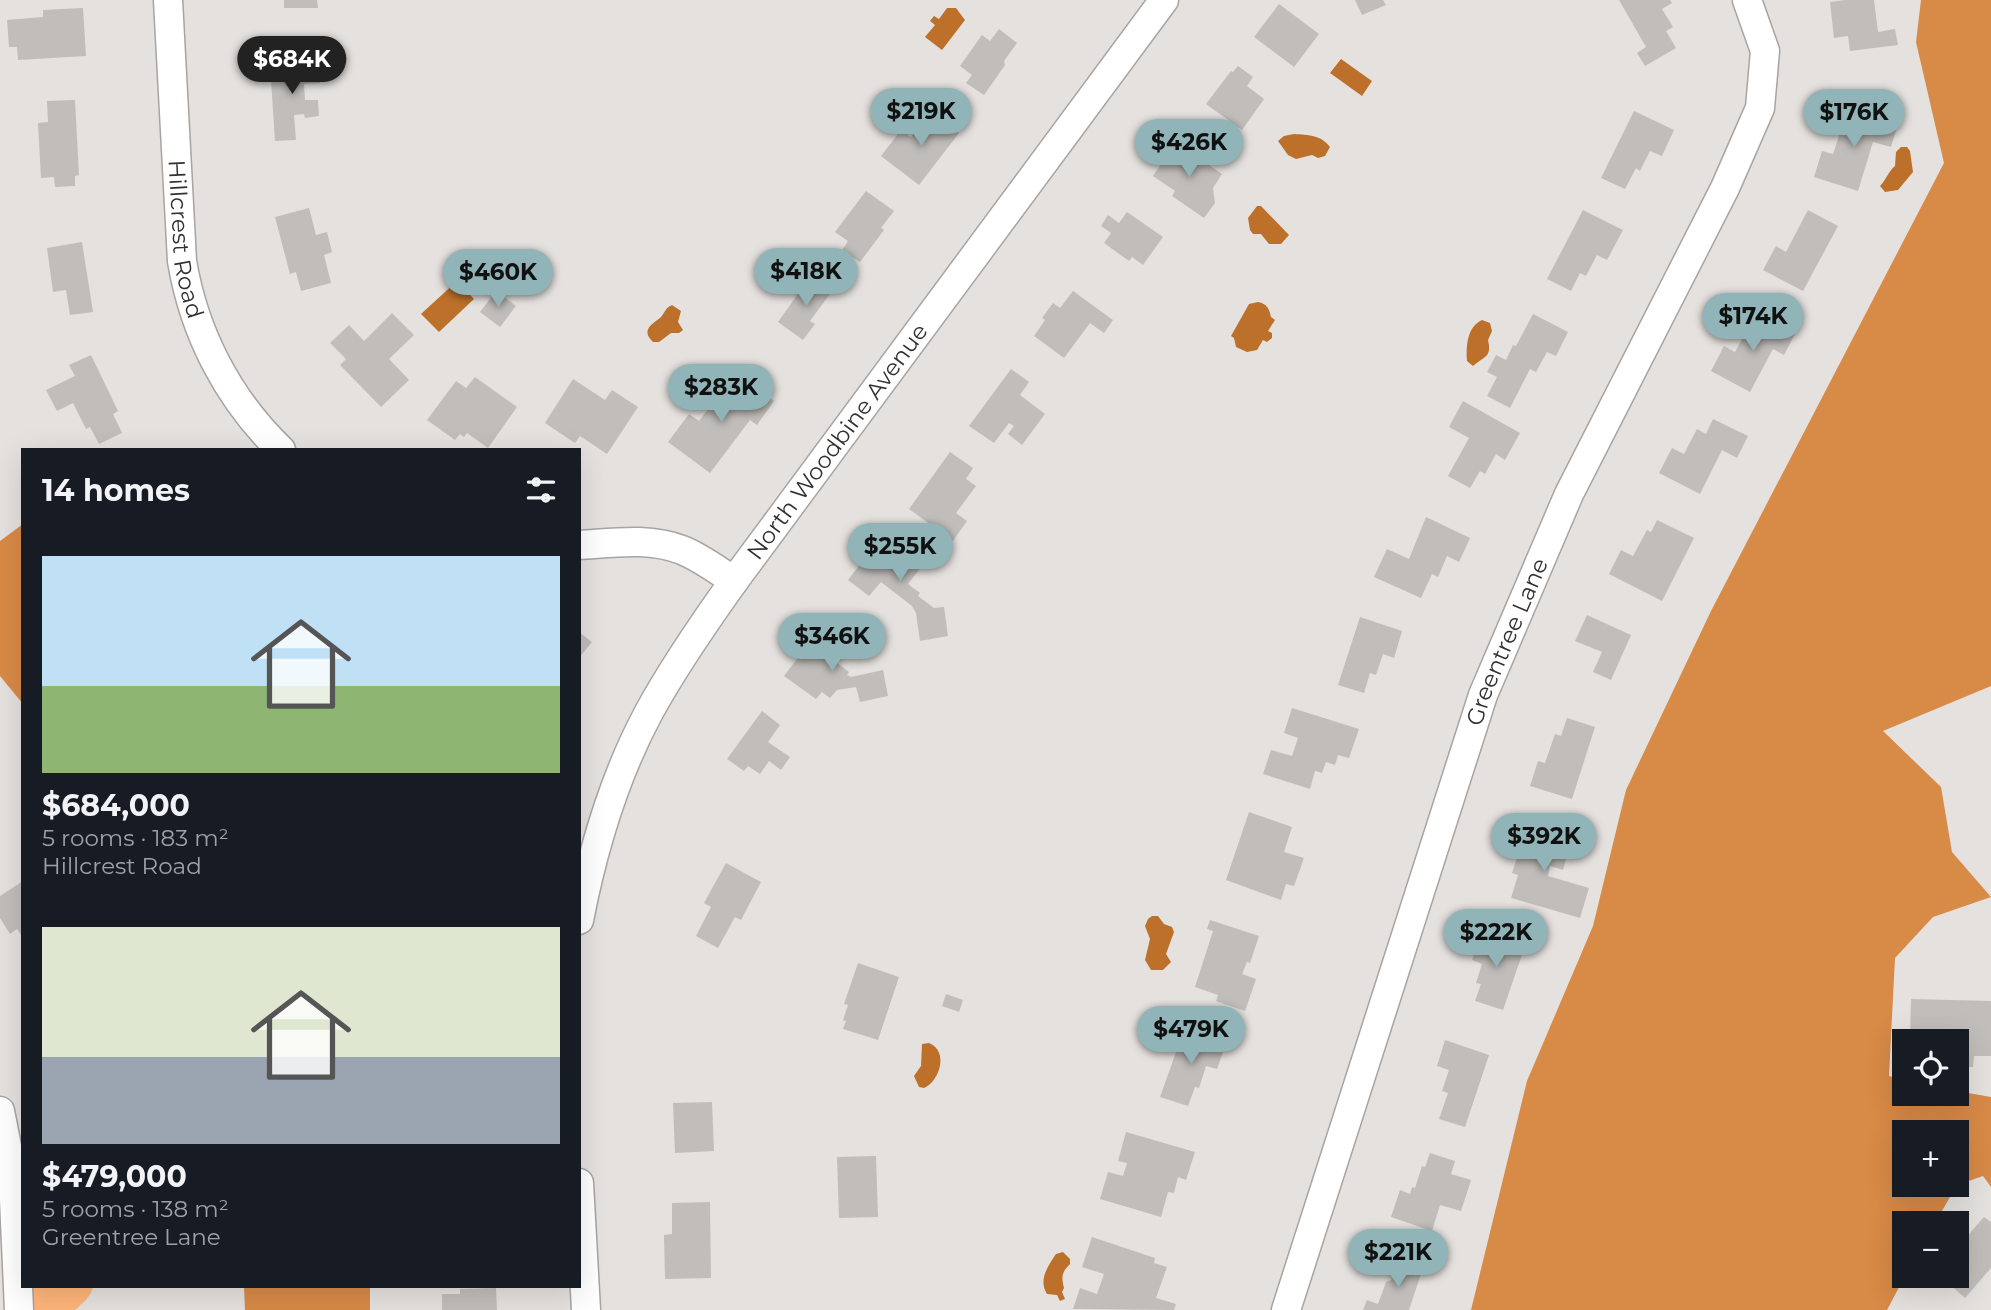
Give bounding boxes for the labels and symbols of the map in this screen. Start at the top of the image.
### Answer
pin: $684K [243,36,341,96]
pin: $219K [872,88,970,148]
pin: $176K [1805,90,1903,149]
pin: $426K [1140,120,1238,179]
street label: Hillcrest Road [163,159,210,322]
pin: $418K [757,248,855,308]
pin: $460K [449,250,547,309]
pin: $174K [1704,294,1802,353]
street label: North Woodbine Avenue [741,318,934,565]
pin: $283K [672,364,770,424]
pin: $255K [851,524,949,583]
street label: Greentree Lane [1460,554,1554,729]
pin: $346K [783,614,881,673]
pin: $392K [1495,814,1593,873]
pin: $222K [1447,909,1545,969]
pin: $479K [1142,1006,1240,1066]
pin: $221K [1349,1230,1447,1289]

